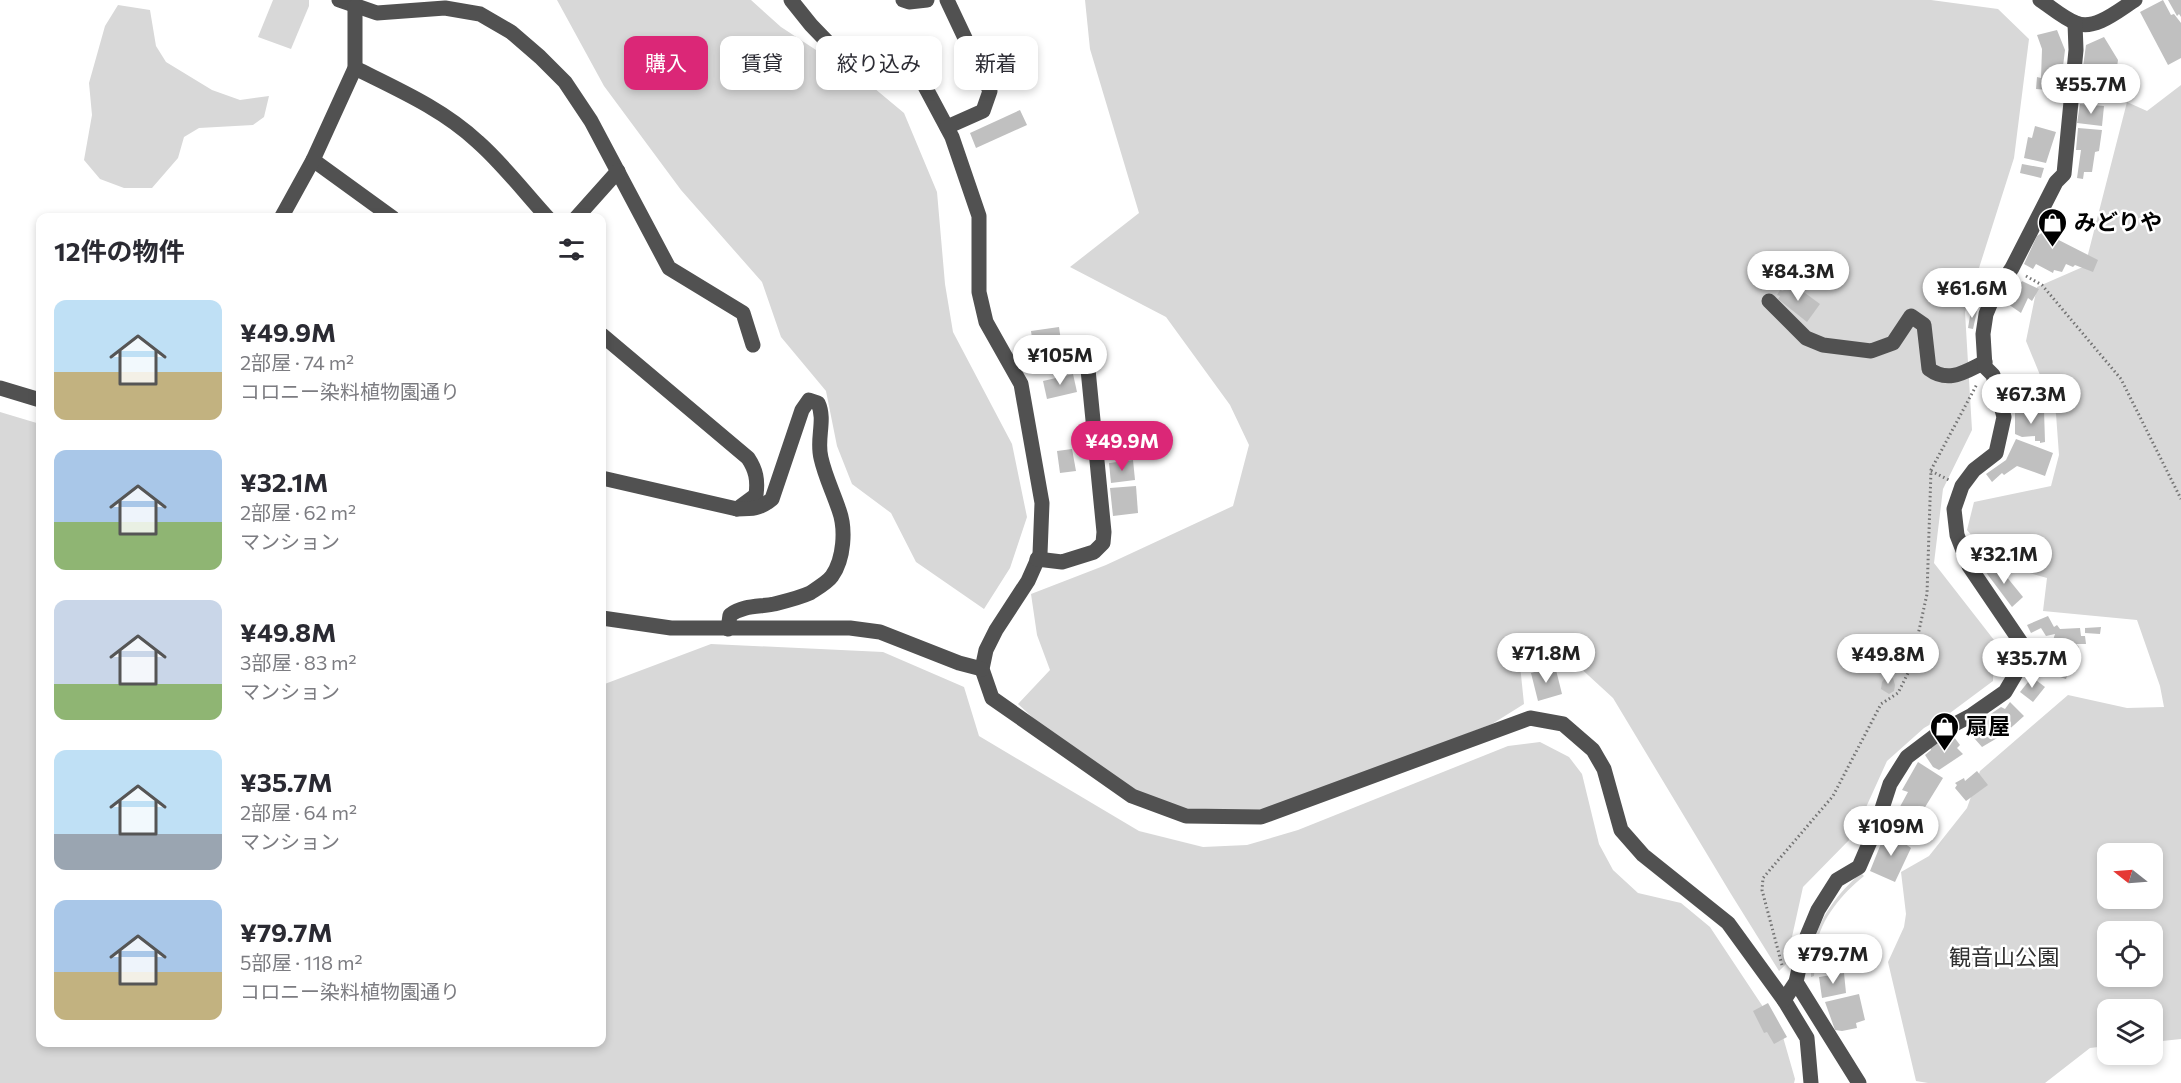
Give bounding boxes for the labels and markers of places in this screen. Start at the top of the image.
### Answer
pin: ¥55.7M [2042,64,2140,115]
shop icon: みどりや [2037,206,2069,248]
place label: みどりや [2074,208,2162,235]
pin: ¥84.3M [1749,251,1847,302]
pin: ¥61.6M [1923,268,2021,319]
pin: ¥105M [1018,335,1102,386]
pin: ¥67.3M [1982,374,2080,425]
pin: ¥49.9M [1073,421,1171,472]
pin: ¥32.1M [1955,534,2053,585]
pin: ¥71.8M [1497,633,1595,684]
pin: ¥49.8M [1839,634,1937,685]
pin: ¥35.7M [1983,638,2081,689]
shop icon: 扇屋 [1929,710,1961,752]
place label: 扇屋 [1966,712,2010,739]
pin: ¥109M [1849,806,1933,857]
pin: ¥79.7M [1784,934,1882,985]

